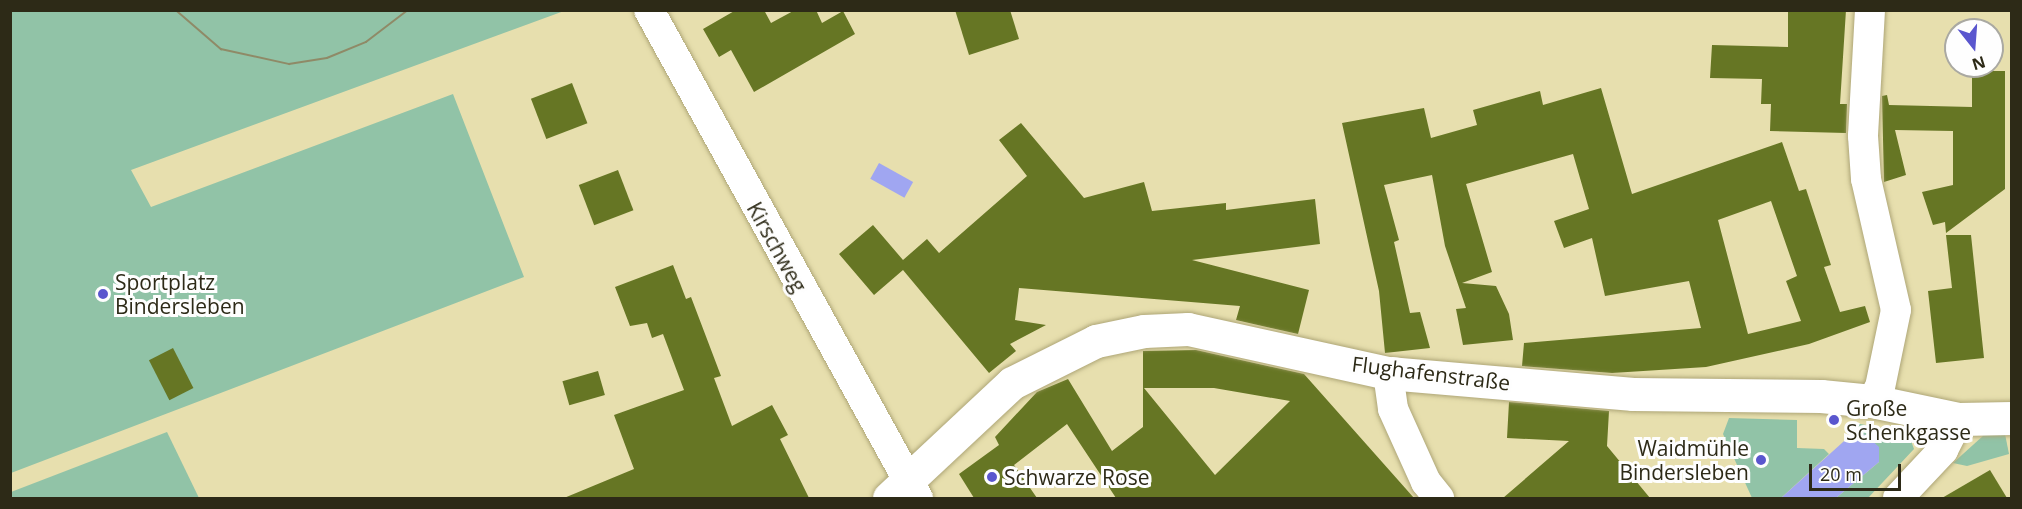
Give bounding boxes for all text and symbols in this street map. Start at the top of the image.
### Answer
north arrow [1944,18,2004,78]
text: N [1969,51,1988,76]
street label: Kirschweg [742,198,812,296]
place label: Sportplatz Bindersleben [115,269,245,319]
marker: Sportplatz Bindersleben [96,287,110,301]
street label: Flughafenstraße [1350,351,1512,395]
place label: Große Schenkgasse [1846,395,1971,445]
marker: Große Schenkgasse [1827,413,1841,427]
place label: Waidmühle Bindersleben [1619,435,1749,485]
scale bar [1812,452,1904,490]
marker: Waidmühle Bindersleben [1754,453,1768,467]
text: 20 m [1820,462,1862,486]
place label: Schwarze Rose [1004,464,1149,490]
marker: Schwarze Rose [985,470,999,484]

